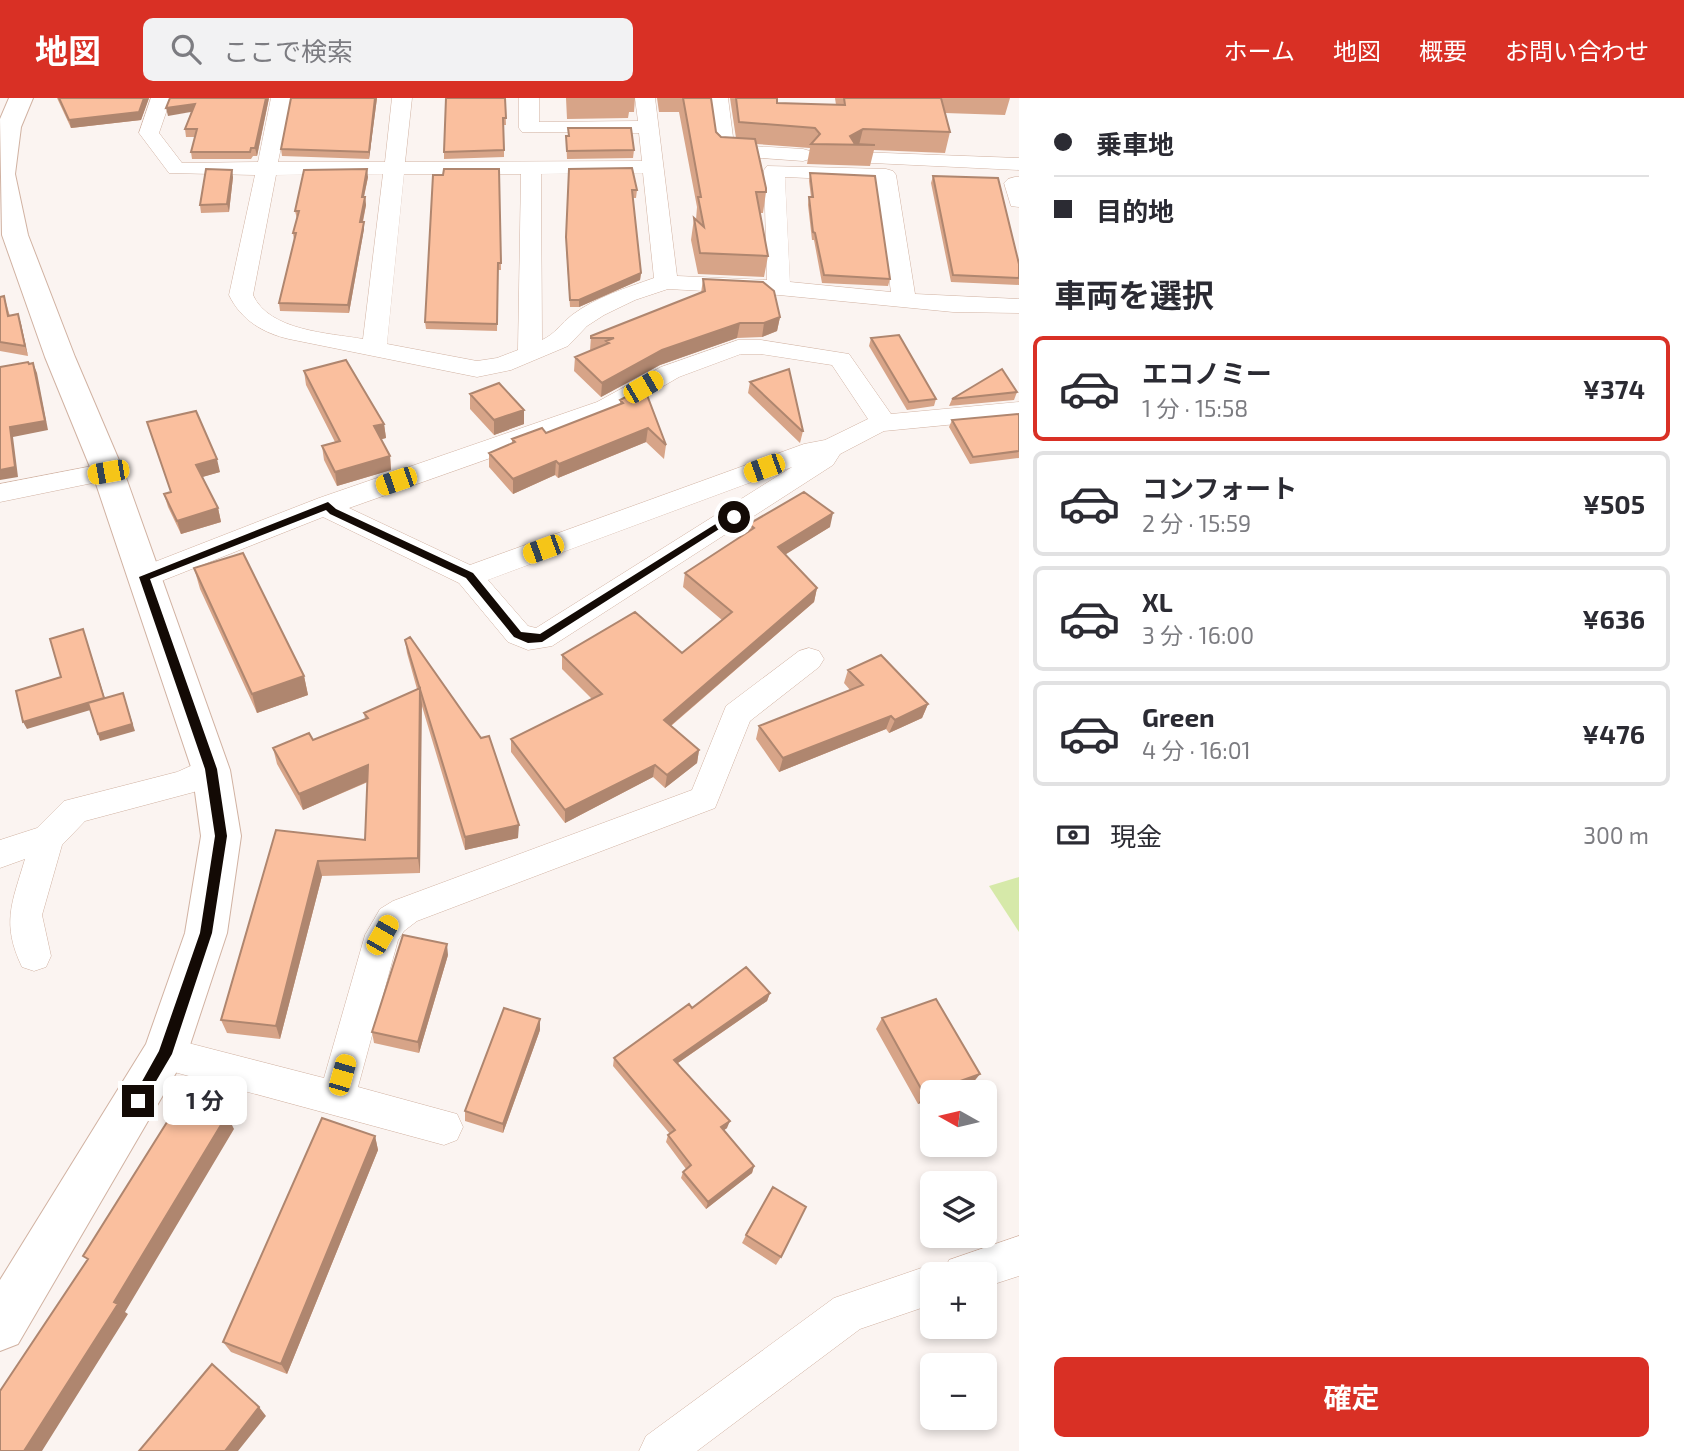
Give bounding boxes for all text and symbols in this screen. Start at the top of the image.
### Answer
search box [143,18,633,81]
text: 地図 [35,30,101,70]
icon: search [167,30,205,68]
text: ここで検索 [223,35,353,66]
text: ホーム [1224,36,1295,65]
text: 地図 [1333,36,1381,65]
text: 概要 [1419,36,1467,65]
text: お問い合わせ [1505,36,1649,65]
text: 乗車地 [1096,128,1174,159]
text: 目的地 [1096,195,1174,226]
text: 車両を選択 [1054,275,1214,313]
icon: car [1058,357,1121,420]
text: エコノミー [1142,357,1272,388]
car [620,367,667,407]
text: ¥374 [1583,373,1645,404]
text: 1 分 · 15:58 [1142,394,1248,422]
car [741,451,788,485]
car [86,458,131,486]
car [373,464,420,498]
icon: car [1058,472,1121,535]
text: コンフォート [1142,472,1297,503]
text: ¥505 [1583,488,1645,519]
route start [718,501,750,533]
text: 2 分 · 15:59 [1142,509,1251,537]
car [520,532,567,566]
text: XL [1142,586,1173,617]
icon: car [1058,587,1121,650]
text: ¥636 [1582,603,1645,634]
text: 3 分 · 16:00 [1142,621,1254,649]
text: Green [1142,701,1215,732]
icon: car [1058,702,1121,765]
text: ¥476 [1582,718,1645,749]
text: 4 分 · 16:01 [1142,736,1251,764]
icon: cash [1054,816,1092,854]
text: 現金 [1110,820,1162,851]
text: 300 m [1583,821,1649,849]
car [363,912,402,958]
car [327,1052,358,1098]
callout: 1 分 [162,1076,246,1126]
north arrow [920,1080,998,1157]
map controls [920,1080,997,1430]
route end [122,1085,154,1117]
text: 1 分 [186,1086,224,1114]
button: layers [920,1171,997,1248]
button: + [920,1262,997,1339]
button: − [920,1353,997,1430]
button: 確定 [1054,1357,1649,1437]

